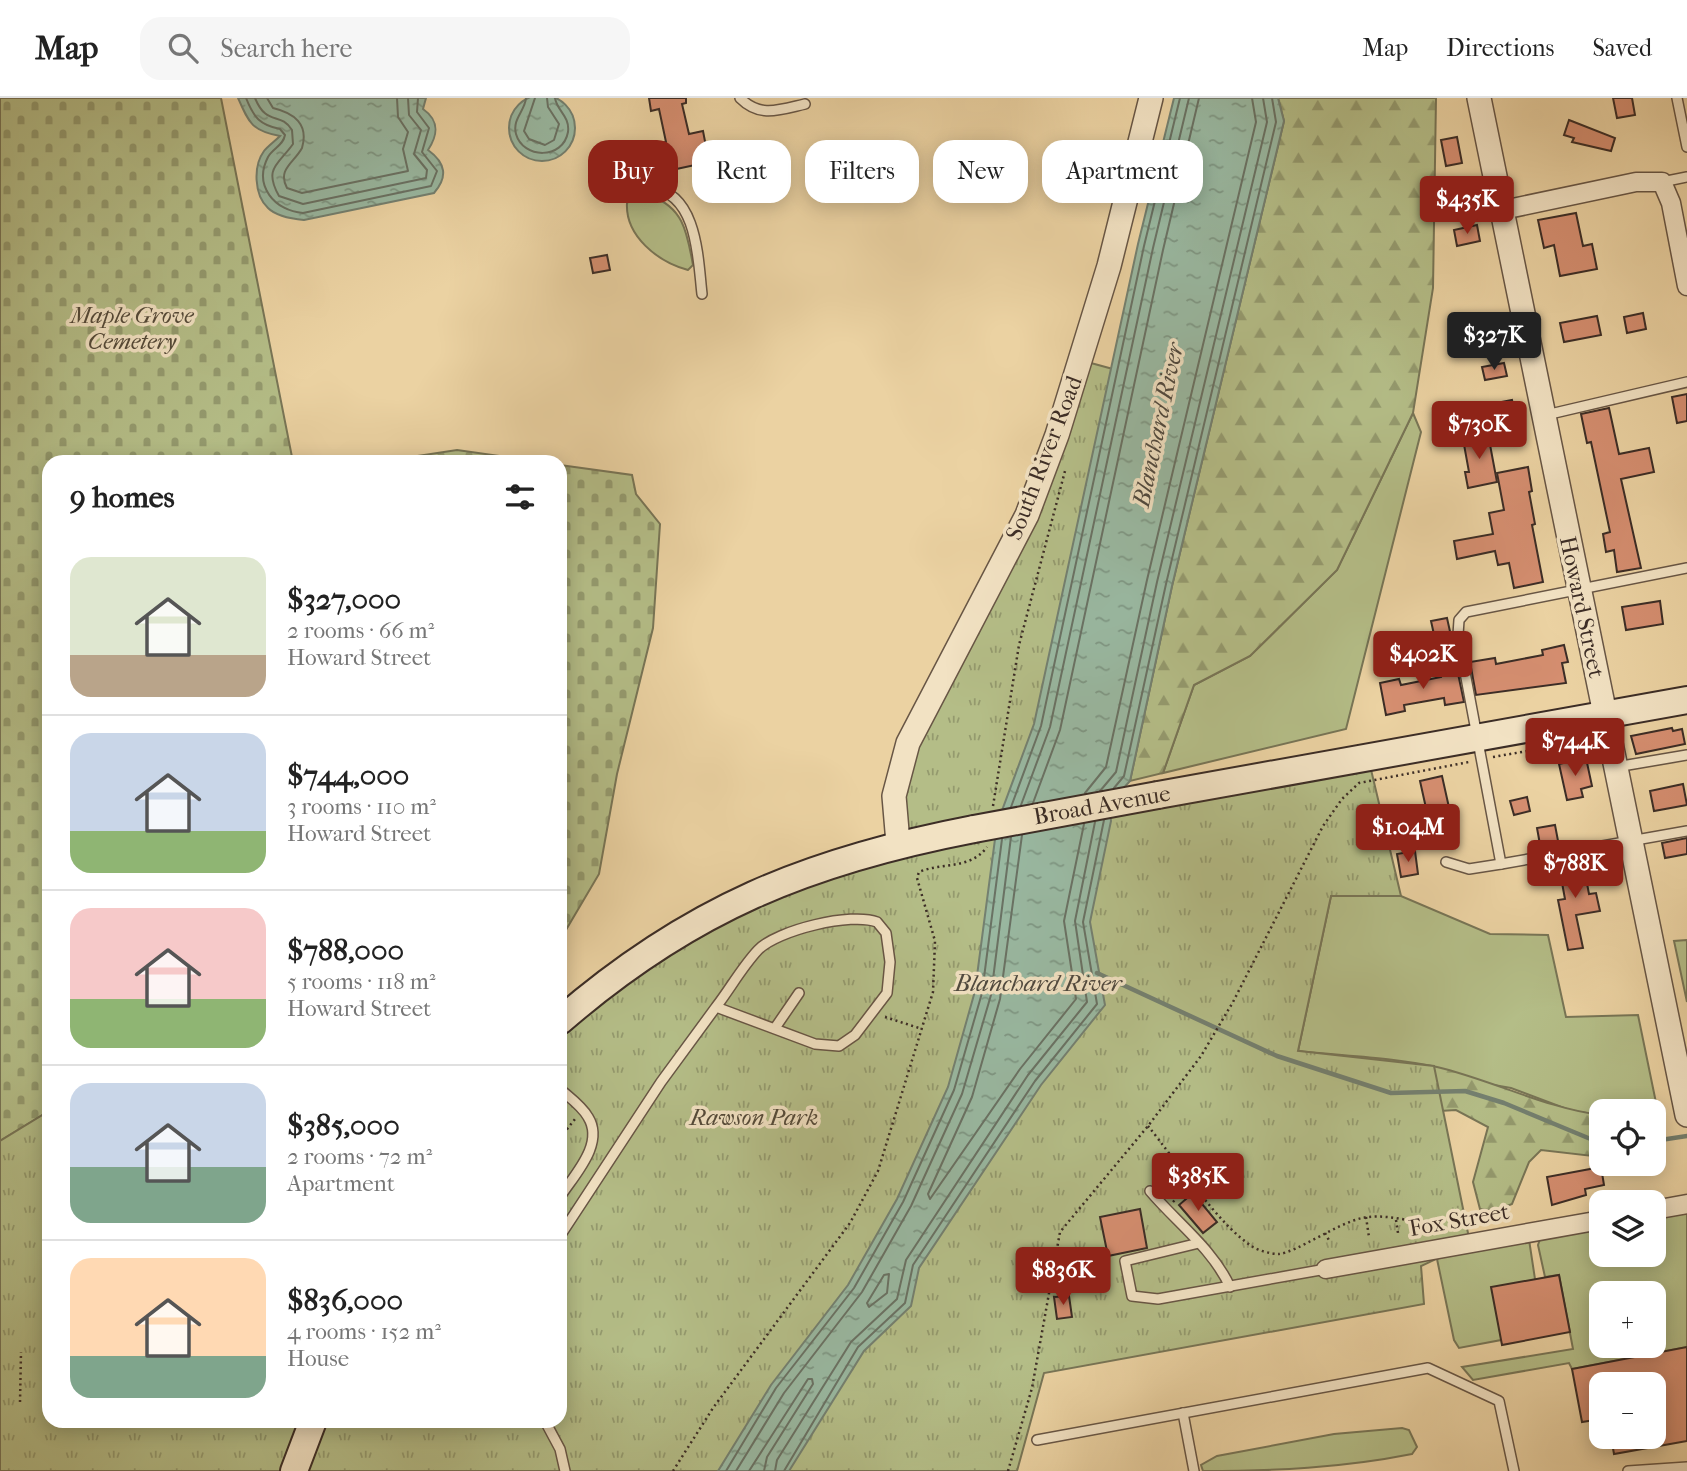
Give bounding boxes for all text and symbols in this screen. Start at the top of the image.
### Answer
search box [140,17,630,80]
text: Map [35,29,98,68]
icon: search [164,29,202,67]
text: Search here [220,33,352,64]
text: Map [1362,34,1408,62]
text: Directions [1446,34,1554,62]
text: Saved [1592,34,1652,62]
chip: Buy [588,140,678,203]
chip: Rent [692,140,791,203]
chip: Filters [805,140,919,203]
chip: New [933,140,1028,203]
chip: Apartment [1042,140,1203,203]
pin: $435K [1418,176,1516,236]
text: $435K [1436,185,1498,212]
park label: Maple Grove Cemetery [68,302,194,355]
pin: $327K [1445,313,1543,372]
text: $327K [1463,321,1525,348]
water label: Blanchard River [1127,338,1190,512]
street label: South River Road [1000,372,1088,544]
pin: $730K [1430,402,1528,461]
text: $730K [1448,410,1510,437]
icon: filters [501,478,539,516]
text: 9 homes [70,480,175,515]
street label: Howard Street [1554,534,1610,680]
text: $327,000 [287,582,401,617]
icon: home [126,585,210,669]
text: 2 rooms · 66 m² [287,617,434,644]
pin: $402K [1374,632,1472,691]
text: $402K [1389,640,1457,667]
text: Howard Street [287,644,431,671]
pin: $744K [1526,718,1624,778]
text: $744K [1541,727,1609,754]
text: $744,000 [287,758,409,793]
icon: home [126,761,210,845]
street label: Broad Avenue [1031,780,1173,830]
text: 3 rooms · 110 m² [287,793,436,820]
pin: $1.04M [1351,804,1465,864]
text: $1.04M [1372,813,1444,840]
text: Howard Street [287,820,431,847]
pin: $788K [1526,840,1624,900]
text: $788K [1543,849,1607,876]
text: $788,000 [287,933,404,968]
icon: home [126,936,210,1020]
text: 5 rooms · 118 m² [287,968,435,995]
water label: Blanchard River [953,969,1124,997]
text: Howard Street [287,995,431,1022]
map controls [1589,1099,1666,1449]
button: locate [1589,1099,1666,1176]
park label: Rawson Park [688,1104,818,1131]
text: $385,000 [287,1108,400,1143]
icon: home [126,1111,210,1195]
text: 2 rooms · 72 m² [287,1143,432,1170]
pin: $385K [1149,1154,1247,1213]
text: $385K [1168,1162,1228,1189]
text: Apartment [287,1170,395,1197]
button: layers [1589,1190,1666,1267]
street label: Fox Street [1407,1198,1511,1242]
pin: $836K [1014,1248,1112,1307]
text: $836K [1032,1256,1094,1283]
button: + [1589,1281,1666,1358]
text: $836,000 [287,1283,403,1318]
icon: home [126,1286,210,1370]
text: 4 rooms · 152 m² [287,1318,441,1345]
text: House [287,1345,349,1372]
button: − [1589,1372,1666,1449]

